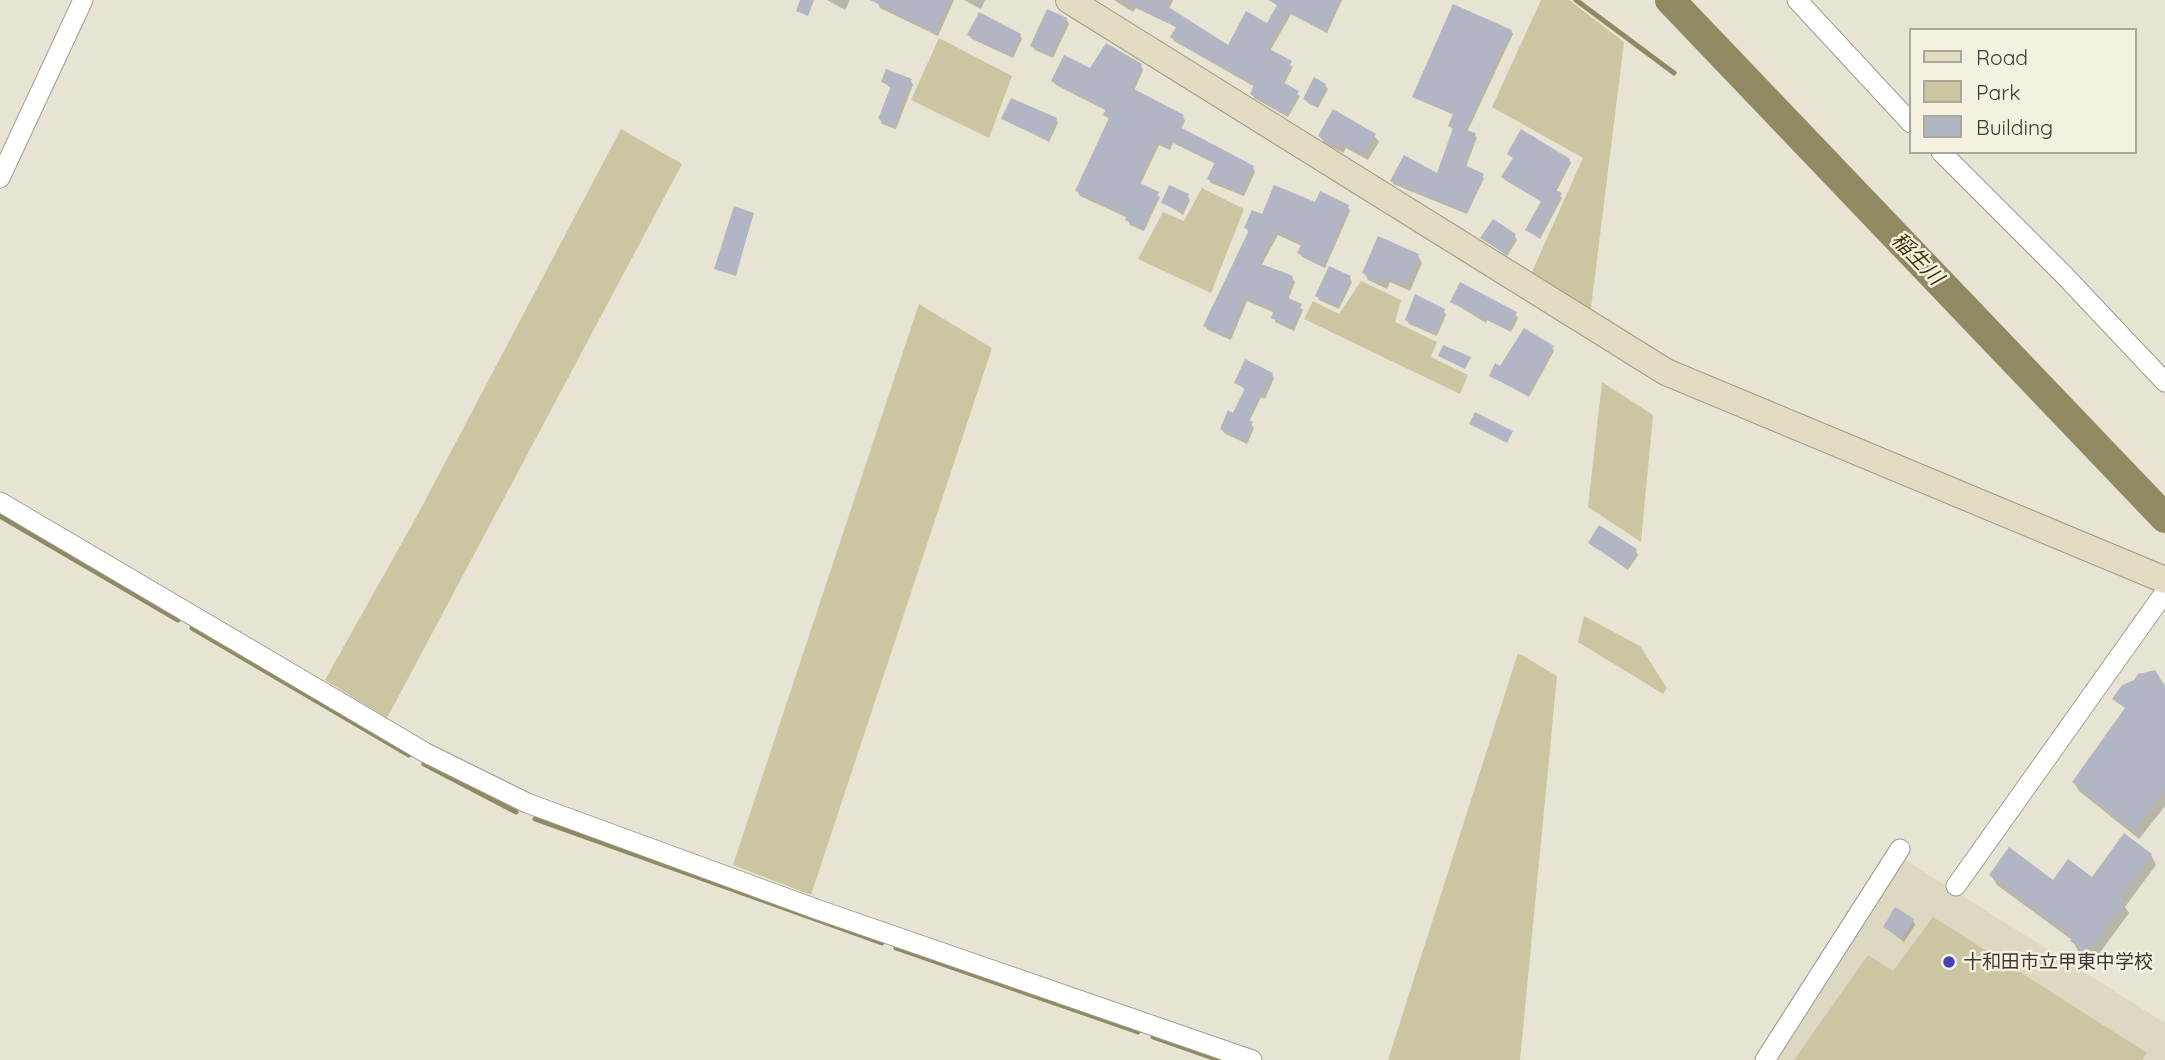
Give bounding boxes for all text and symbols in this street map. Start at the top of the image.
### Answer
legend [1910,28,2137,154]
text: Road [1976,44,2028,70]
text: Park [1976,79,2020,105]
text: Building [1976,114,2053,140]
water label: 稲生川 [1886,228,1948,290]
place label: 十和田市立甲東中学校 [1963,951,2153,973]
marker: 十和田市立甲東中学校 [1941,954,1957,970]

